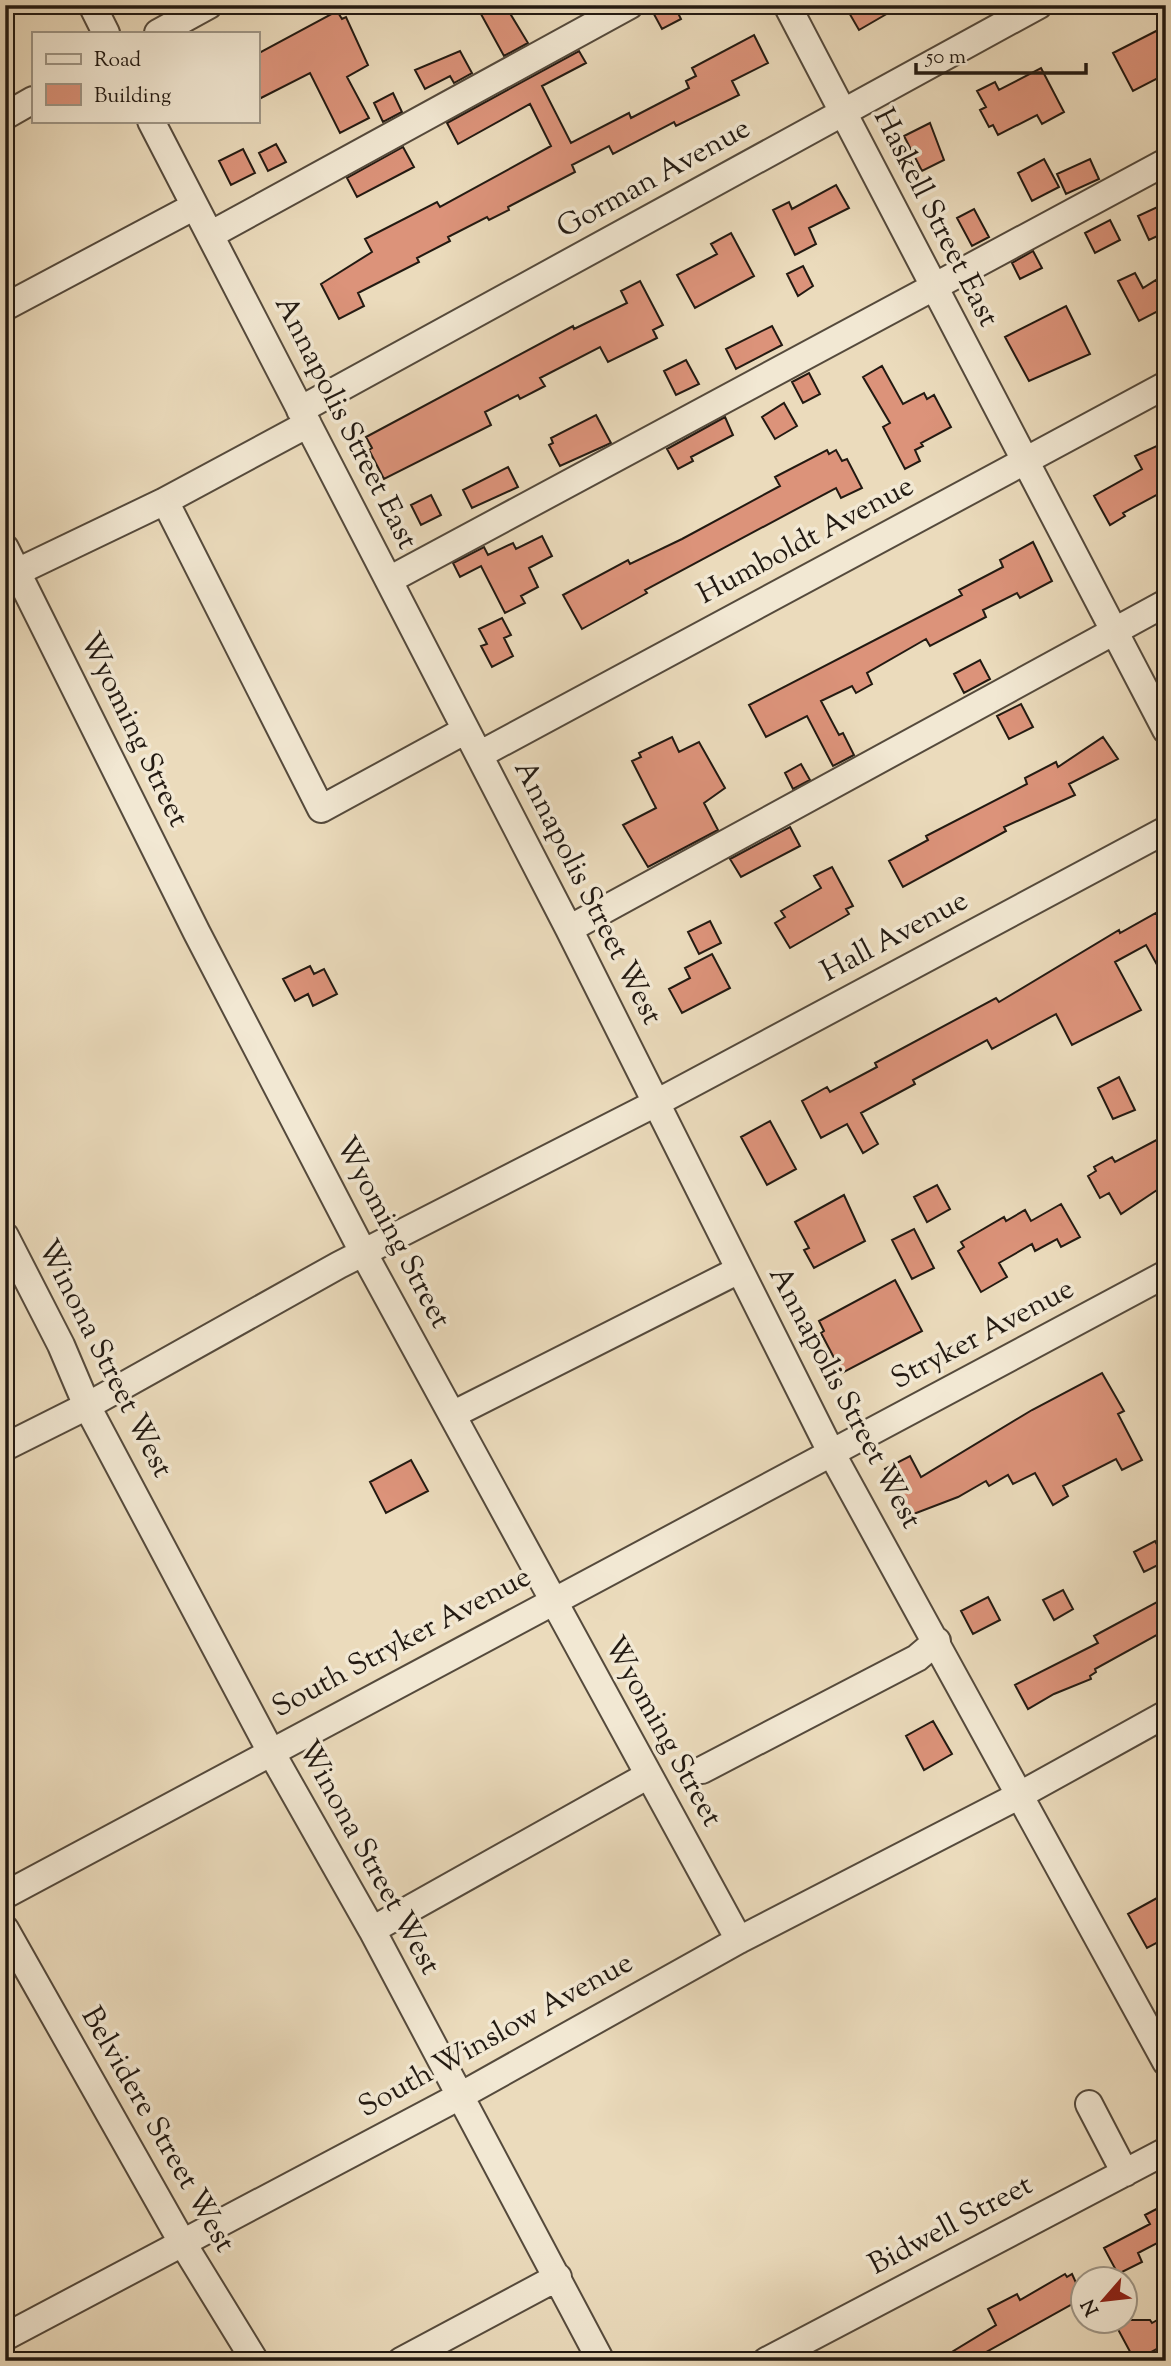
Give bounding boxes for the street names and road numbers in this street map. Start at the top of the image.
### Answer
street label: Haskell Street East [861,101,1009,335]
street label: Gorman Avenue [549,108,759,250]
street label: Annapolis Street East [262,289,428,557]
street label: Humboldt Avenue [690,466,922,616]
street label: Wyoming Street [67,625,199,835]
street label: Annapolis Street West [502,753,672,1033]
street label: Hall Avenue [814,880,976,994]
street label: Wyoming Street [323,1129,461,1337]
street label: Winona Street West [25,1232,183,1486]
street label: Annapolis Street West [757,1259,931,1537]
street label: Stryker Avenue [884,1269,1082,1401]
street label: South Stryker Avenue [265,1556,539,1730]
street label: Wyoming Street [592,1629,732,1835]
street label: Winona Street West [286,1733,450,1983]
street label: South Winslow Avenue [351,1943,641,2129]
street label: Belvidere Street West [69,1999,245,2261]
street label: Bidwell Street [861,2165,1041,2287]

